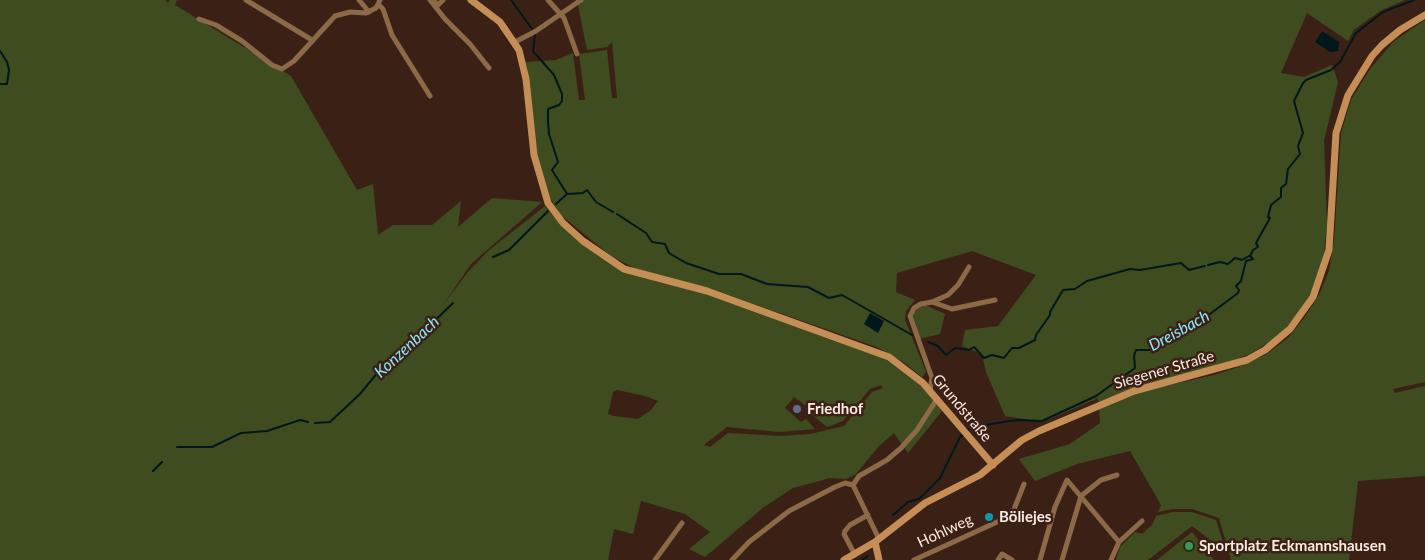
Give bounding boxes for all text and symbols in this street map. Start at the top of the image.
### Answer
water label: Dreisbach [1145,306,1213,356]
water label: Konzenbach [371,312,443,382]
street label: Siegener Straße [1112,347,1216,393]
street label: Grundstraße [929,371,995,445]
place label: Friedhof [807,400,863,418]
marker: Friedhof [791,403,803,415]
place label: Böliejes [999,508,1051,526]
street label: Hohlweg [914,510,976,552]
marker: Böliejes [983,511,995,523]
place label: Sportplatz Eckmannshausen [1199,537,1386,555]
marker: Sportplatz Eckmannshausen [1183,540,1195,552]

